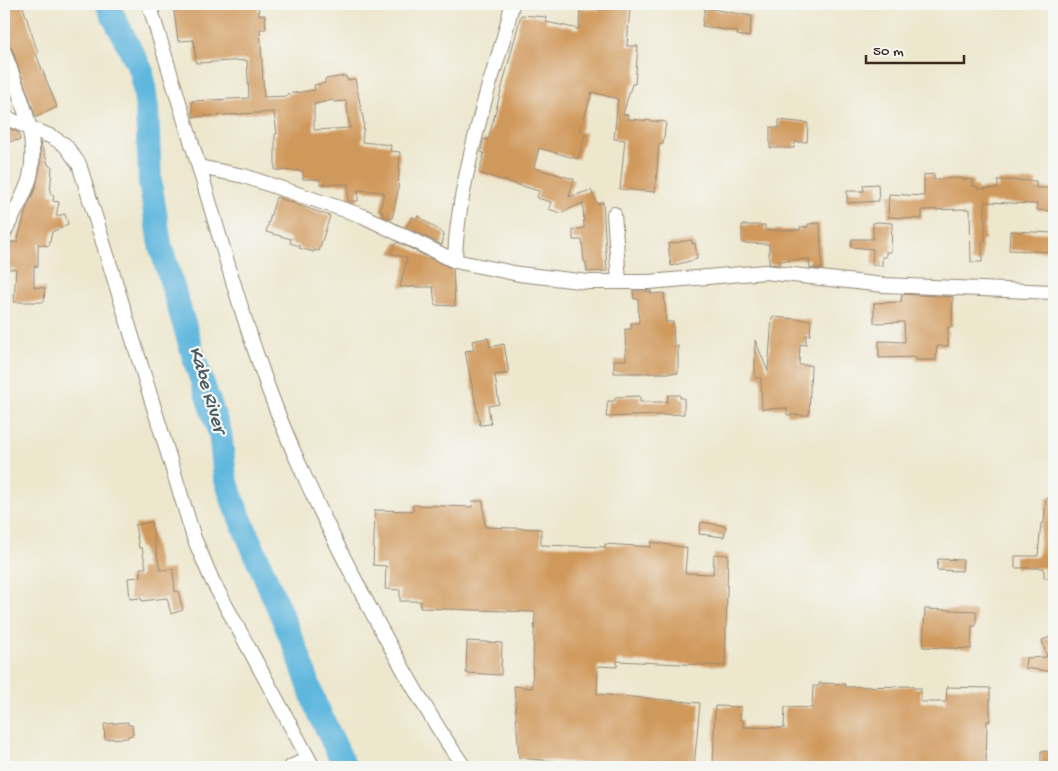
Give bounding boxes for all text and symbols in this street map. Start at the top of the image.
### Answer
scale bar [866,32,963,64]
text: 50 m [873,43,904,61]
water label: Kabe River [182,344,231,440]

